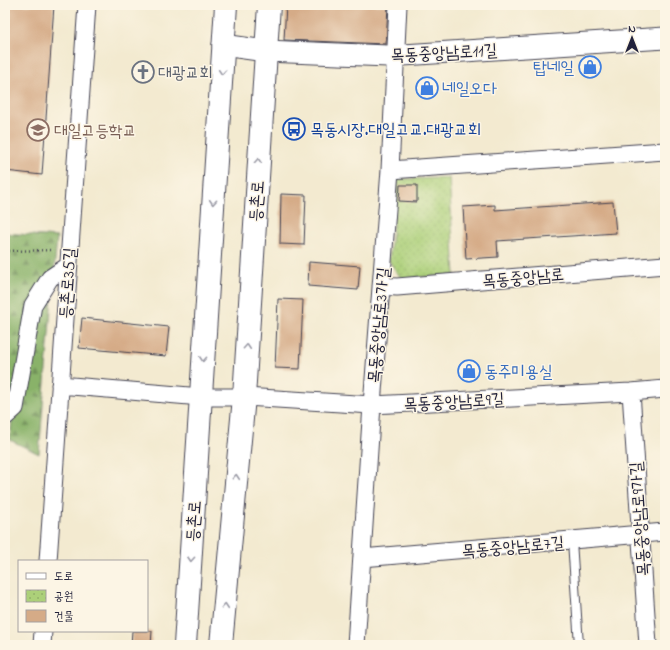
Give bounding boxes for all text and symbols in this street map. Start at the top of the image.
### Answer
north arrow [612,18,652,58]
text: N [628,21,636,37]
street label: 목동중앙남로11길 [390,38,498,69]
shop icon: 탑네일 [577,54,603,80]
place label: 탑네일 [533,56,574,81]
church icon: 대광교회 [130,59,156,85]
place label: 대광교회 [158,61,213,86]
one-way arrow [217,69,226,75]
shop icon: 네일오다 [414,75,440,101]
place label: 네일오다 [442,77,497,102]
bus stop icon: 목동시장.대일고교.대광교회 [281,116,307,142]
school or university icon: 대일고등학교 [25,117,51,143]
place label: 목동시장.대일고교.대광교회 [310,118,481,143]
place label: 대일고등학교 [54,119,136,144]
one-way arrow [254,158,263,164]
street label: 등촌로 [244,180,271,222]
one-way arrow [209,199,218,205]
street label: 등촌로35길 [54,246,83,320]
street label: 목동중앙남로 [481,262,565,295]
street label: 목동중앙남로3가길 [362,266,397,384]
one-way arrow [242,344,251,350]
one-way arrow [199,356,208,362]
shop icon: 동주미용실 [456,358,482,384]
place label: 동주미용실 [484,360,553,385]
street label: 목동중앙남로9길 [403,387,505,418]
street label: 목동중앙남로9가길 [624,461,657,577]
one-way arrow [232,474,241,480]
street label: 등촌로 [181,500,208,542]
street label: 목동중앙남로7길 [461,531,566,564]
one-way arrow [186,556,195,562]
legend [18,560,148,632]
text: 도로 [54,568,73,586]
text: 공원 [54,588,73,606]
one-way arrow [220,603,229,609]
text: 건물 [54,608,74,626]

